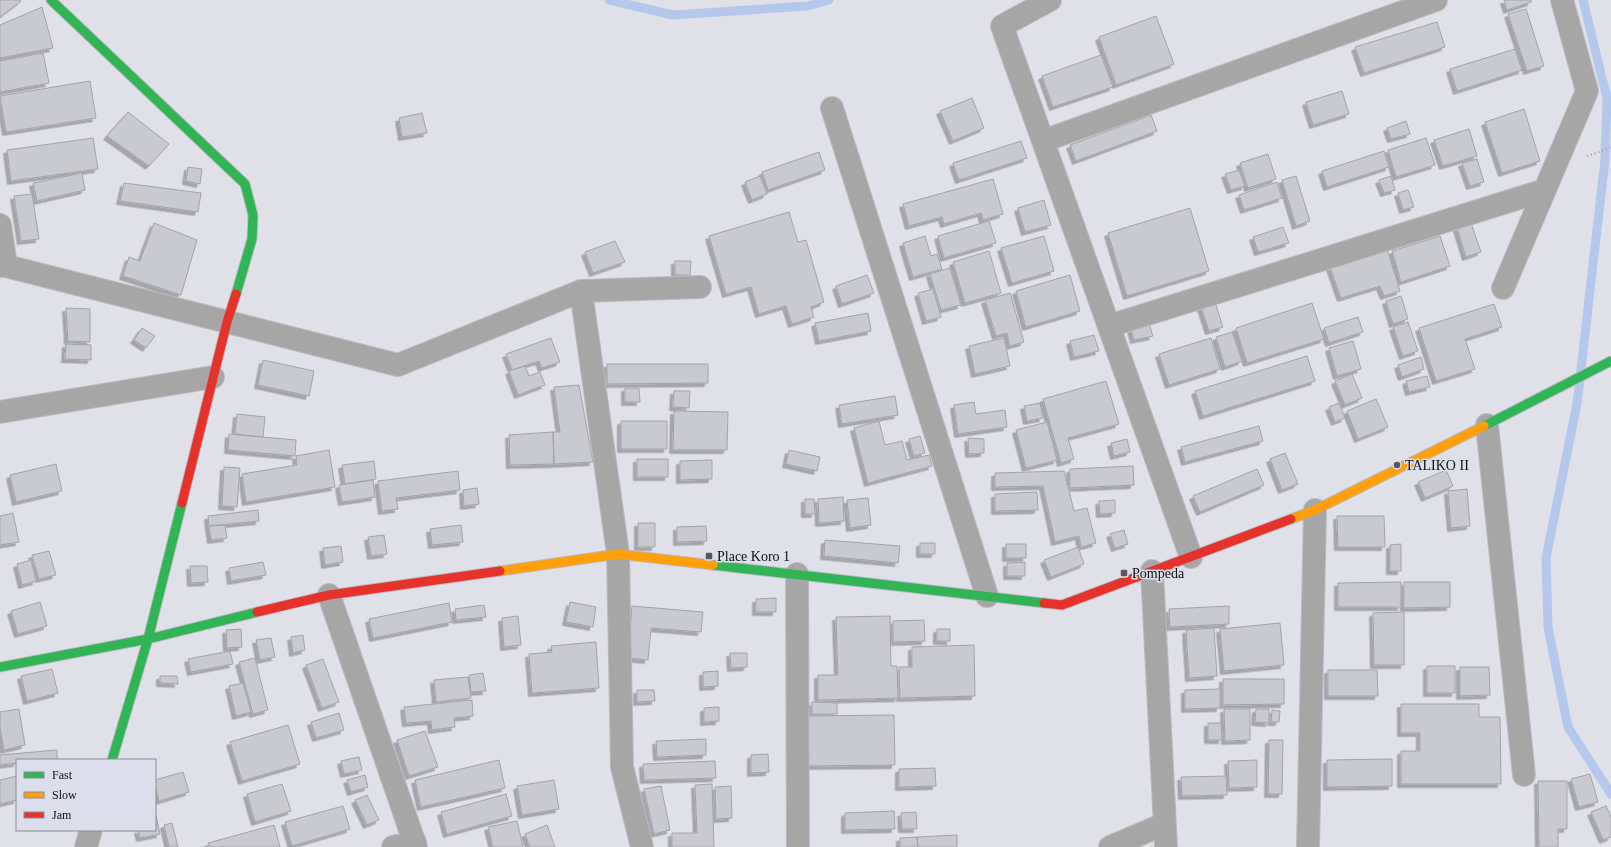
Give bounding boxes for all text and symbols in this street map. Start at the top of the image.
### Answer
place label: TALIKO II [1405,458,1469,473]
marker: TALIKO II [1392,460,1402,470]
place label: Place Koro 1 [717,549,790,564]
marker: Place Koro 1 [704,551,714,561]
place label: Pompeda [1132,566,1185,581]
marker: Pompeda [1119,568,1129,578]
legend [16,759,156,831]
text: Fast [52,768,73,782]
text: Slow [52,788,77,802]
text: Jam [52,808,72,822]

